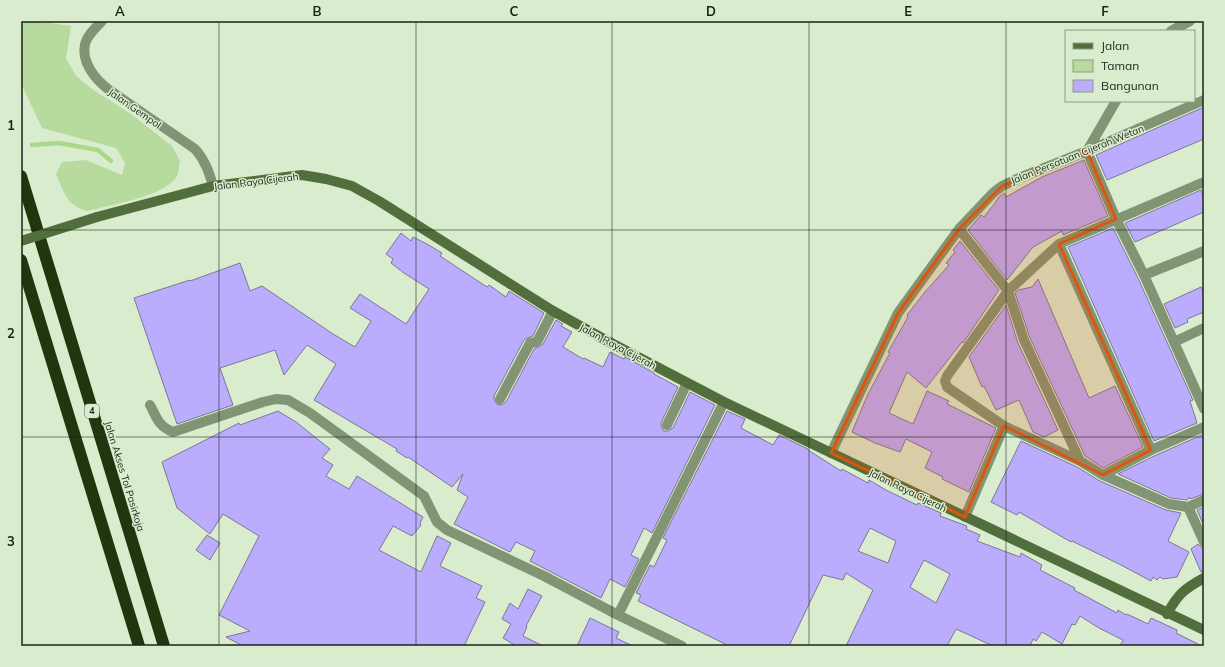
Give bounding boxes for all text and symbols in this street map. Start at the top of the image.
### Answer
text: A [115,3,125,19]
text: B [313,3,322,19]
text: C [510,3,519,19]
text: D [706,3,716,19]
text: E [904,3,912,19]
text: F [1101,3,1109,19]
legend [1065,30,1195,102]
text: Jalan [1101,38,1129,53]
text: Taman [1101,58,1139,73]
text: Bangunan [1101,78,1159,93]
street label: Jalan Gempol [106,85,164,131]
text: 1 [7,117,15,133]
street label: Jalan Persatuan Cijerah Wetan [1009,122,1146,187]
street label: Jalan Raya Cijerah [213,170,299,193]
street label: Jalan Raya Cijerah [577,321,659,372]
text: 2 [7,325,15,341]
road number: 4 [85,404,99,418]
street label: Jalan Akses Tol Pasirkoja [102,419,148,533]
street label: Jalan Raya Cijerah [867,466,949,515]
text: 3 [7,533,15,549]

